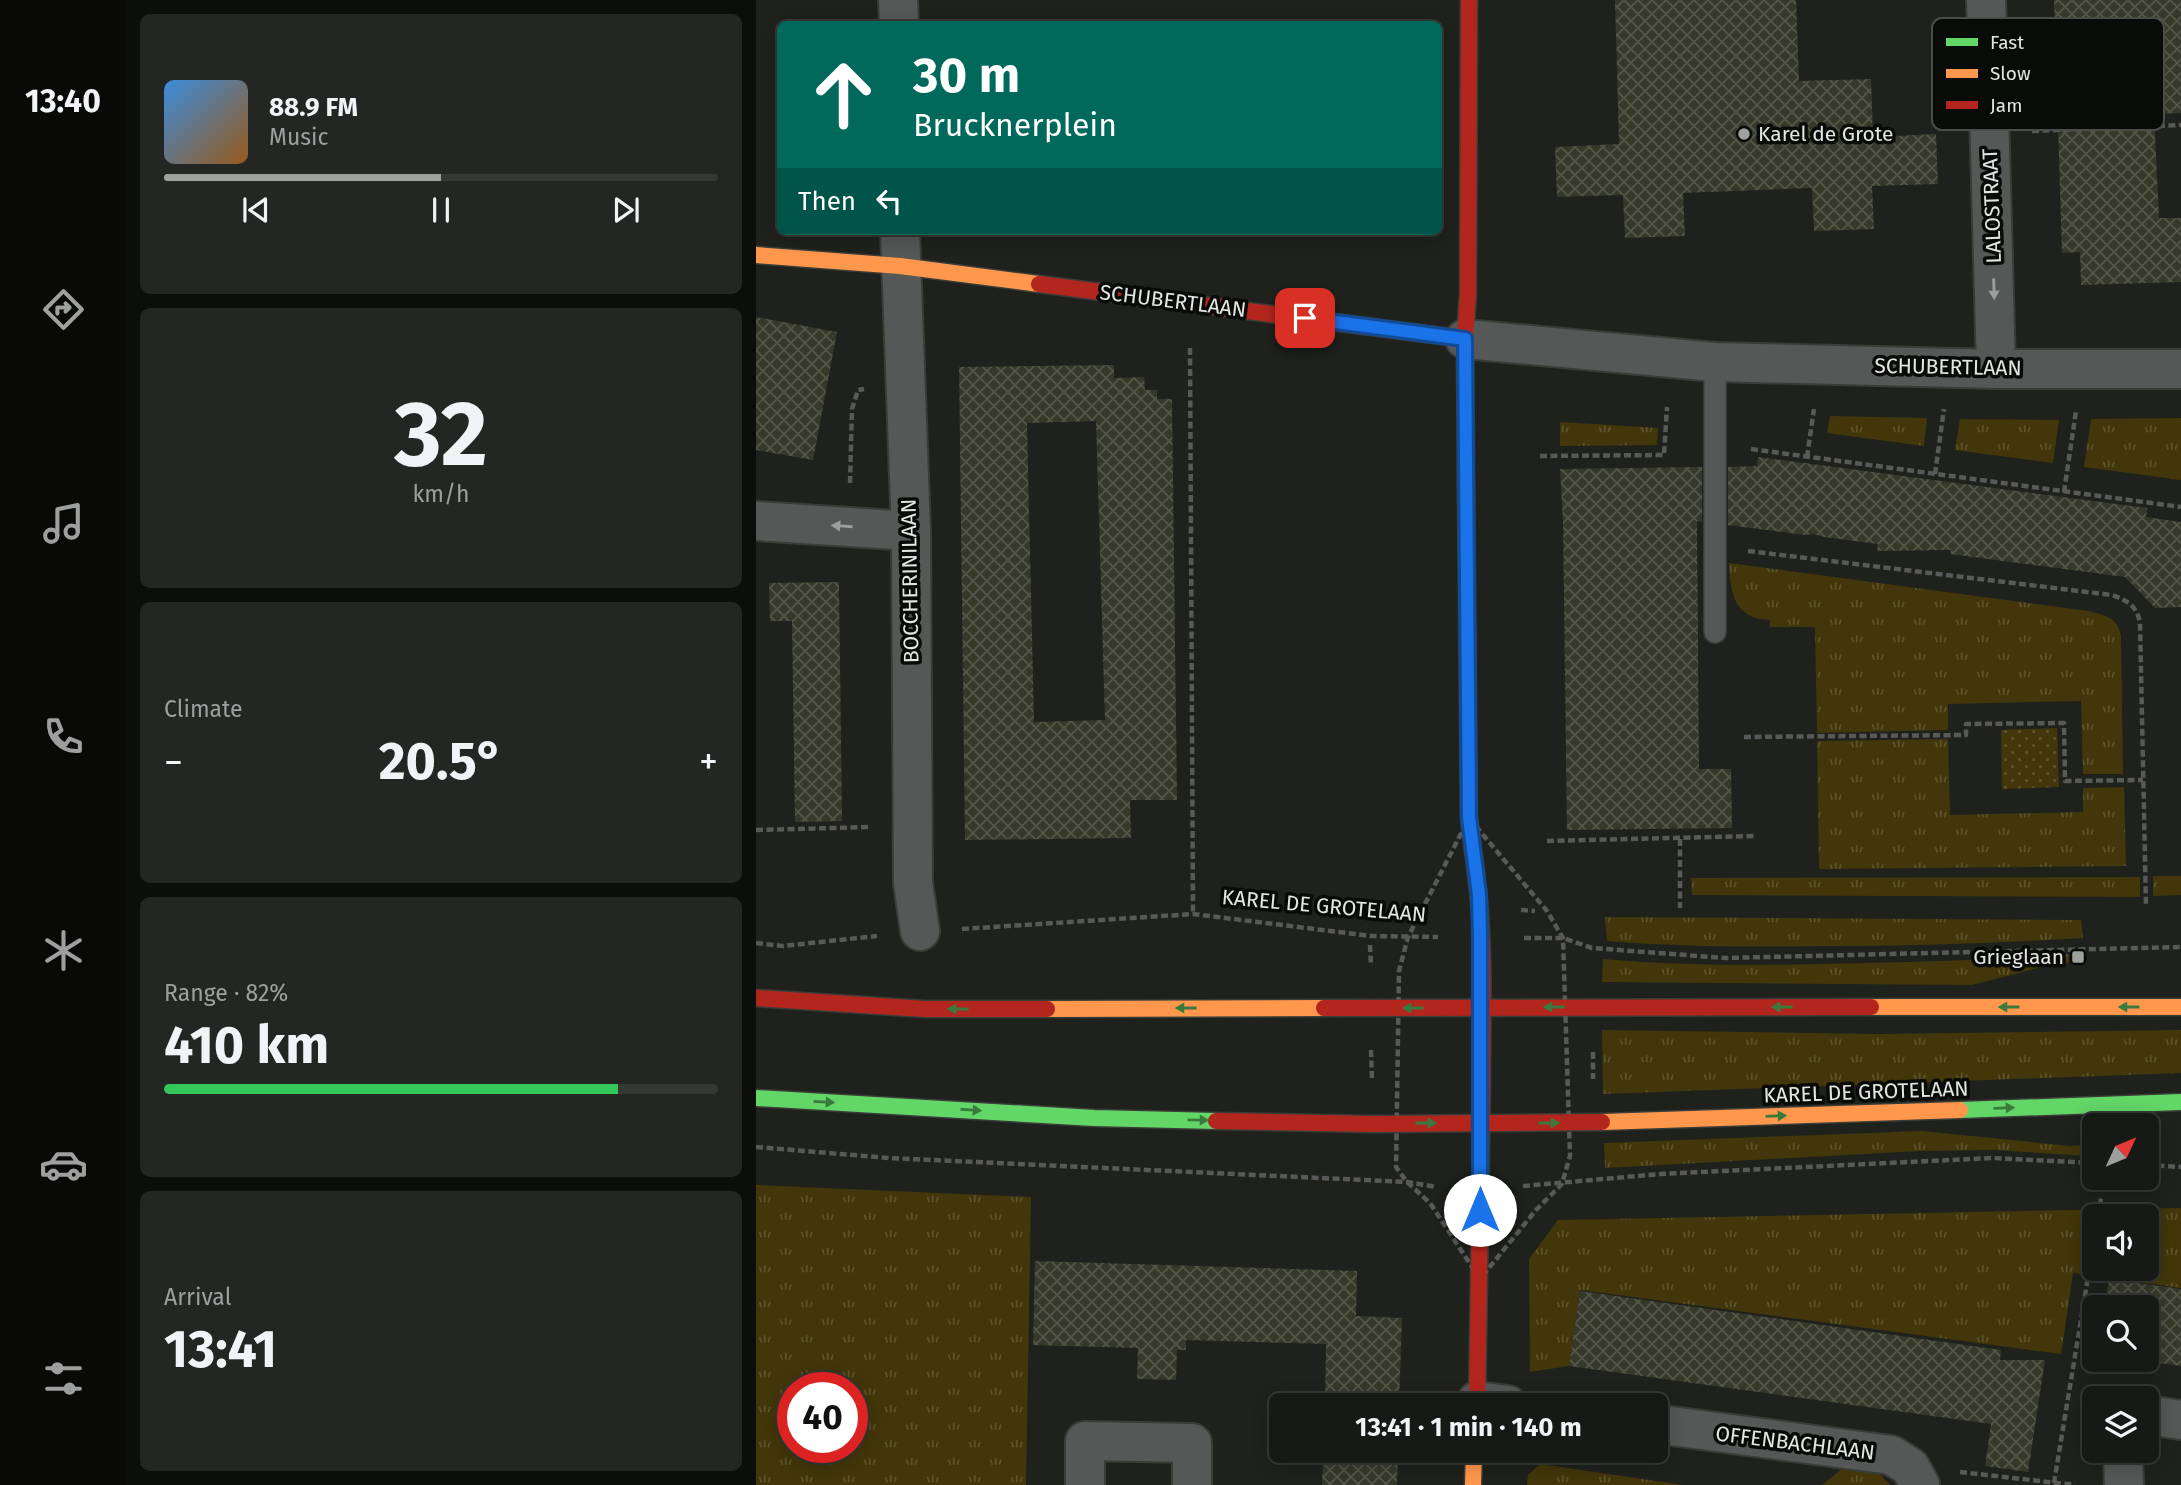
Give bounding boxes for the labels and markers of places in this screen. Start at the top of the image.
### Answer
place label: Karel de Grote [1758,121,1894,147]
marker: Karel de Grote [1736,126,1752,142]
pin [1275,288,1335,348]
place label: Grieglaan [1973,944,2064,970]
marker: Grieglaan [2070,949,2086,965]

